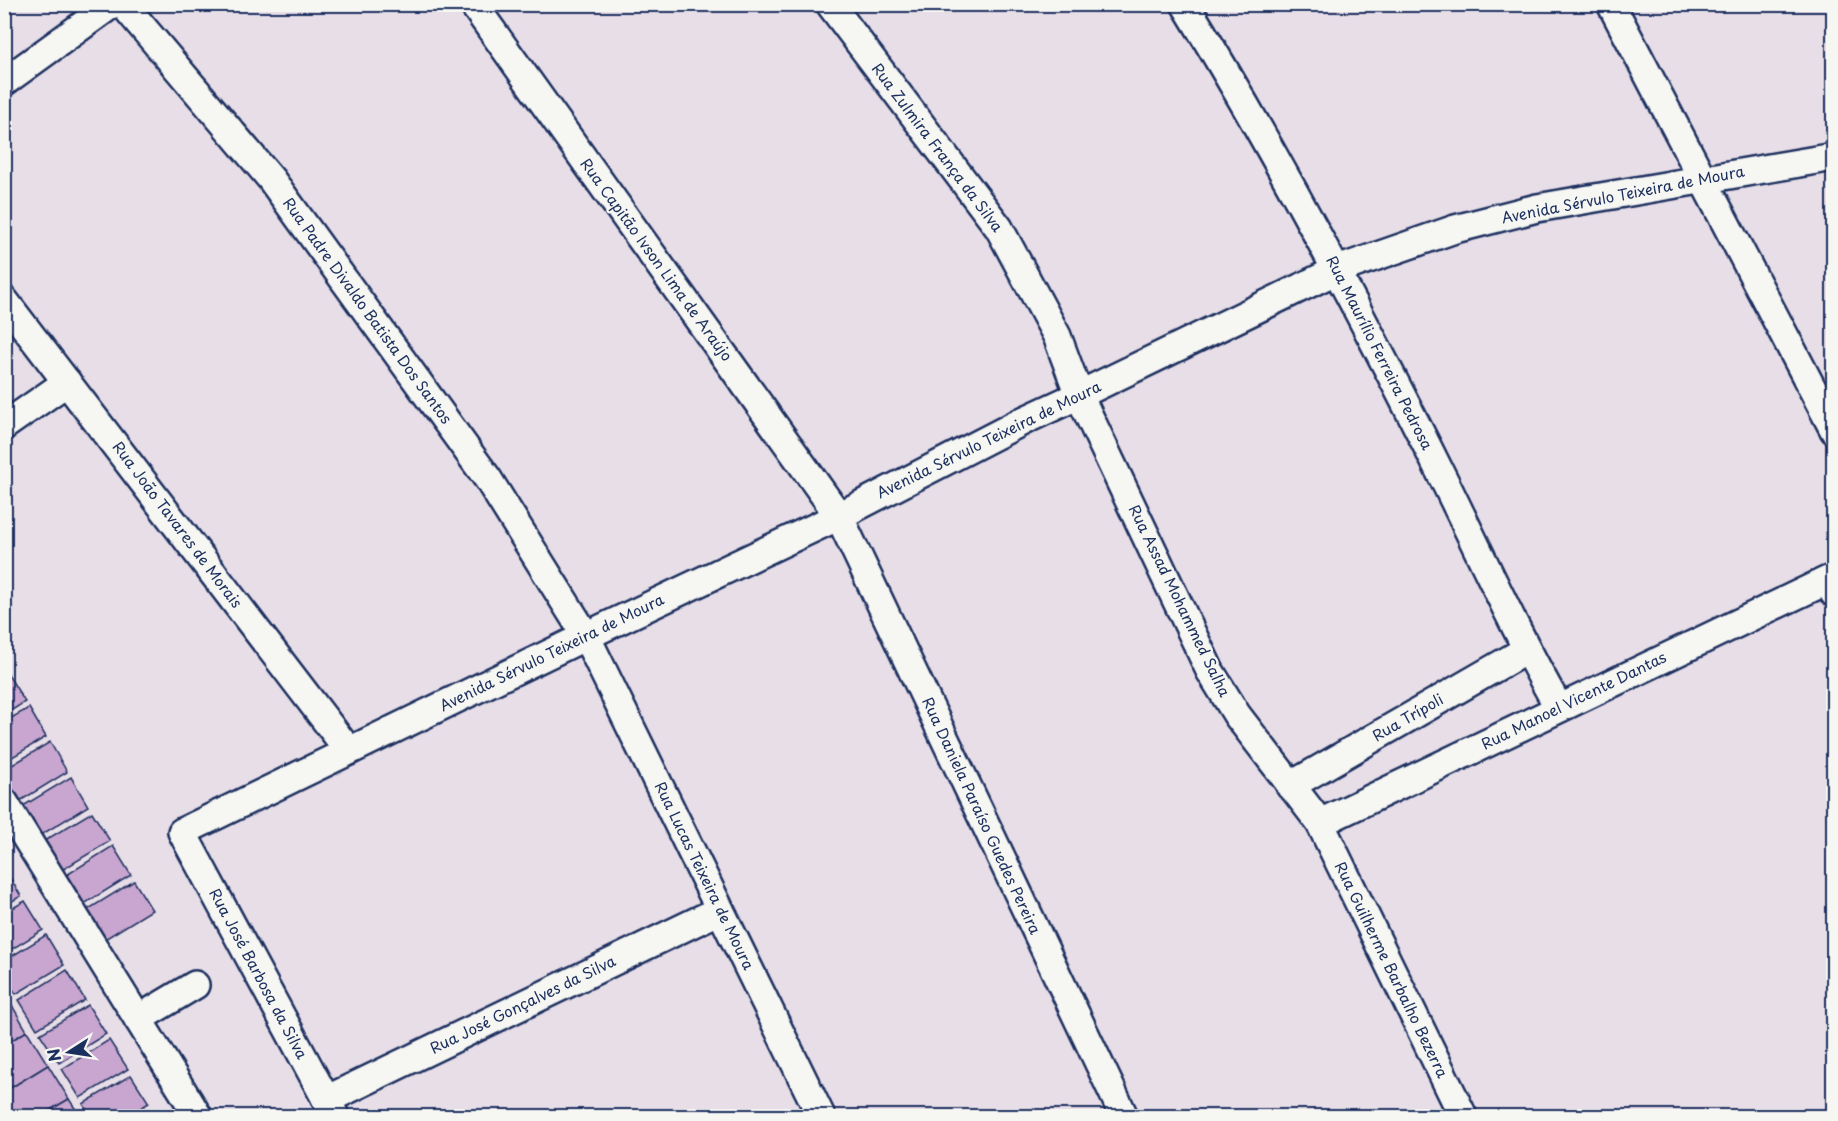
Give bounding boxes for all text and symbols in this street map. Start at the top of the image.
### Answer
street label: Rua Zulmira França da Silva [867,58,1010,237]
street label: Rua Capitão Ivson Lima de Araújo [576,153,739,365]
street label: Avenida Sérvulo Teixeira de Moura [1499,159,1747,228]
street label: Rua Padre Divaldo Batista Dos Santos [278,192,458,428]
street label: Rua Maurílio Ferreira Pedrosa [1321,251,1440,454]
street label: Avenida Sérvulo Teixeira de Moura [872,374,1105,503]
street label: Rua João Tavares de Morais [108,436,249,612]
street label: Rua Assad Mohammed Salha [1124,500,1237,701]
street label: Avenida Sérvulo Teixeira de Moura [435,587,668,716]
street label: Rua Manoel Vicente Dantas [1477,645,1670,755]
street label: Rua Trípoli [1367,687,1447,746]
street label: Rua Daniela Paraíso Guedes Pereira [917,693,1048,938]
street label: Rua Lucas Teixeira de Moura [650,777,761,974]
street label: Rua Guilherme Barbalho Bezerra [1330,857,1455,1082]
street label: Rua José Barbosa da Silva [204,884,315,1063]
street label: Rua José Gonçalves da Silva [426,948,620,1059]
north arrow [39,1022,99,1082]
text: N [40,1047,66,1064]

